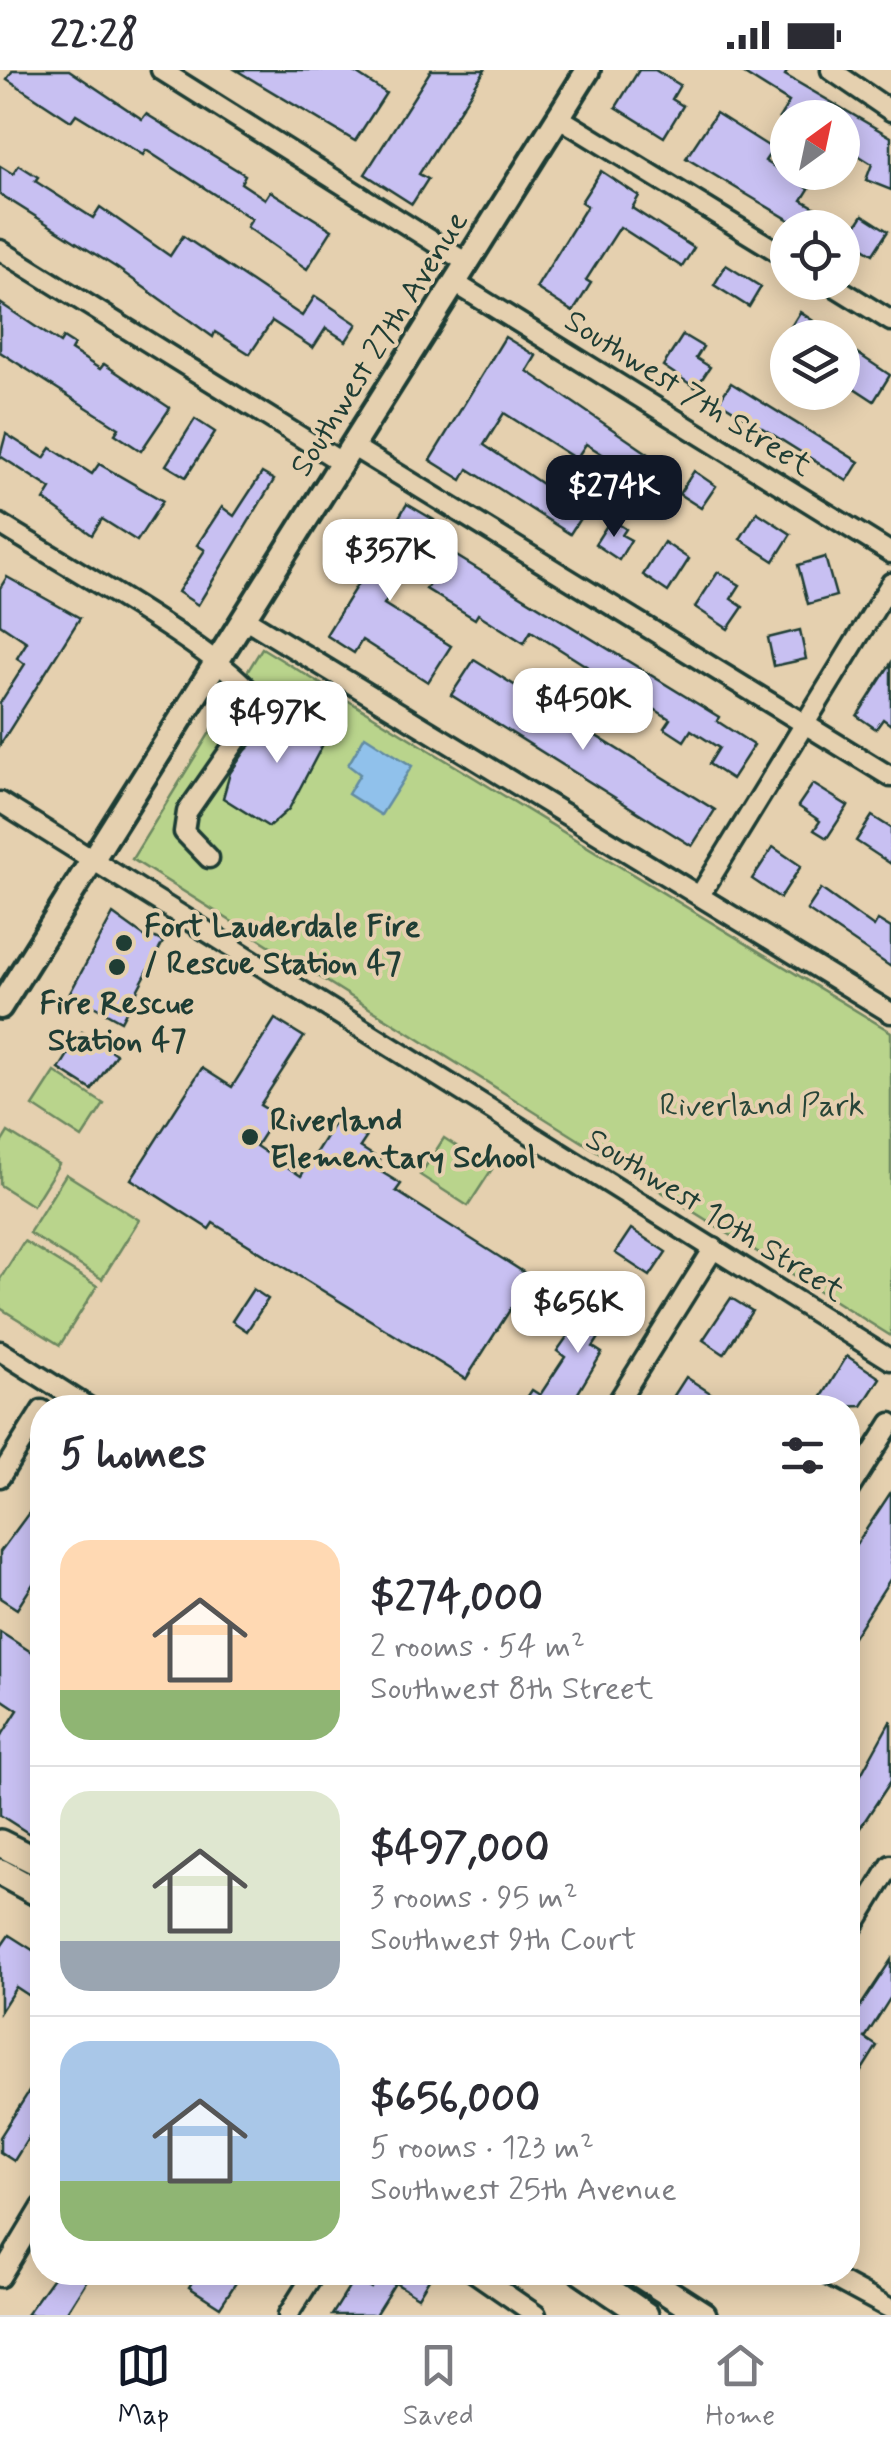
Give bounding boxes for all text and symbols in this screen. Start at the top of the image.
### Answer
text: 22:28 [50,11,138,60]
north arrow [770,100,860,190]
map controls [770,100,860,410]
street label: Southwest 27th Avenue [281,203,479,485]
button: locate [770,210,860,300]
street label: Southwest 7th Street [556,300,820,487]
button: layers [770,320,860,410]
pin: $274K [544,455,684,540]
text: $274K [568,466,660,508]
pin: $357K [320,519,460,604]
text: $357K [345,530,435,572]
pin: $450K [513,668,653,753]
text: $450K [535,679,631,721]
pin: $497K [207,681,347,766]
text: $497K [229,692,325,734]
place label: Fort Lauderdale Fire / Rescue Station 47 [144,906,421,985]
marker: Fort Lauderdale Fire / Rescue Station 47 [113,932,135,954]
marker: Fire Rescue Station 47 [106,956,128,978]
place label: Fire Rescue Station 47 [39,983,195,1062]
park label: Riverland Park [660,1085,864,1127]
place label: Riverland Elementary School [270,1100,536,1179]
street label: Southwest 10th Street [577,1119,853,1313]
marker: Riverland Elementary School [239,1126,261,1148]
pin: $656K [508,1271,648,1356]
text: $656K [533,1282,623,1324]
text: 5 homes [60,1428,206,1483]
icon: filters [775,1428,830,1483]
text: $274,000 [370,1571,543,1626]
icon: home [140,1580,260,1700]
text: 2 rooms · 54 m² [370,1626,585,1668]
text: Southwest 8th Street [370,1668,653,1710]
text: $497,000 [370,1822,549,1877]
icon: home [140,1831,260,1951]
text: 3 rooms · 95 m² [370,1877,578,1919]
text: Southwest 9th Court [370,1919,636,1961]
text: $656,000 [370,2072,540,2127]
icon: home [140,2081,260,2201]
text: 5 rooms · 123 m² [370,2127,594,2169]
text: Southwest 25th Avenue [370,2169,677,2211]
tab: Map [116,2338,171,2435]
tab: Saved [403,2338,474,2435]
tab: Home [705,2338,775,2435]

